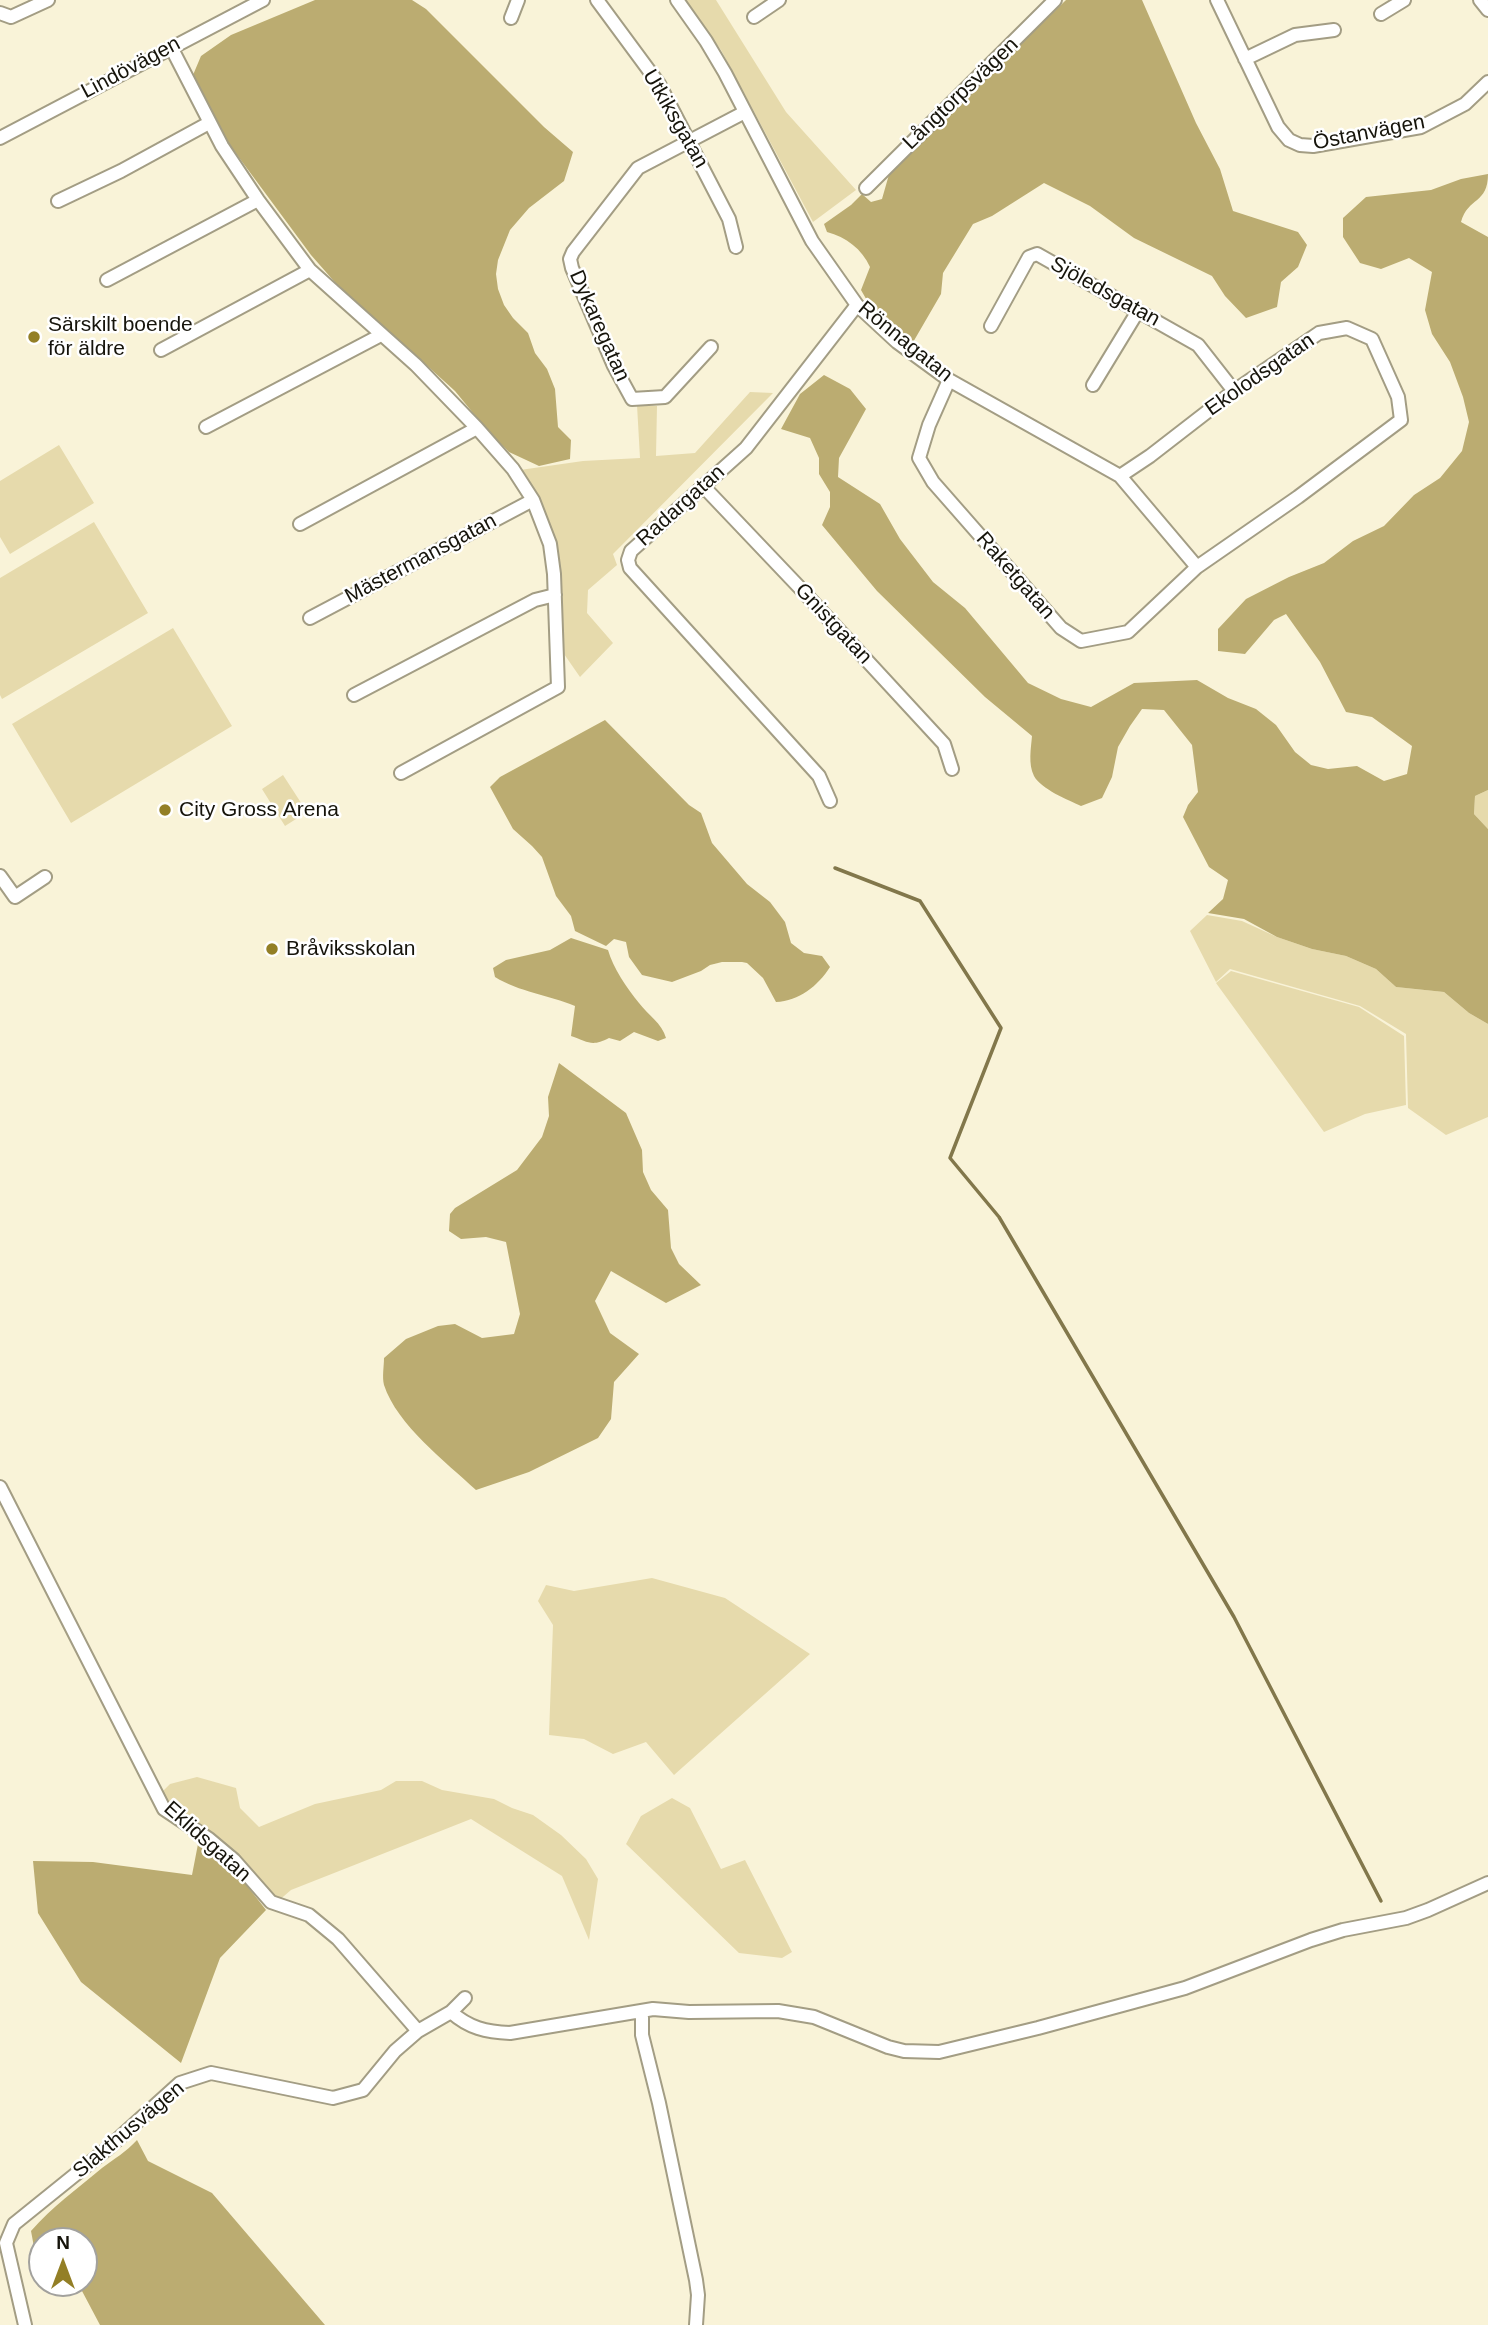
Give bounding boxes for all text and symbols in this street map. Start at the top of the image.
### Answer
street label: Lindövägen [77,31,185,105]
street label: Långtorpsvägen [898,33,1024,155]
street label: Utkiksgatan [637,65,713,173]
street label: Östanvägen [1311,110,1427,156]
street label: Sjöledsgatan [1046,252,1164,332]
street label: Dykaregatan [563,266,635,386]
street label: Rönnagatan [853,296,957,388]
place label: Särskilt boende för äldre [48,312,193,362]
street label: Ekolodsgatan [1201,328,1319,422]
marker: Särskilt boende för äldre [26,329,42,345]
street label: Radargatan [632,460,730,552]
street label: Mästermansgatan [341,508,501,610]
street label: Raketgatan [970,527,1060,625]
street label: Gnistgatan [789,578,877,670]
place label: City Gross Arena [179,797,339,823]
marker: City Gross Arena [157,802,173,818]
place label: Bråviksskolan [286,936,416,962]
marker: Bråviksskolan [264,941,280,957]
street label: Eklidsgatan [158,1796,256,1888]
street label: Slakthusvägen [68,2076,190,2184]
north arrow [28,2227,98,2297]
text: N [56,2232,70,2253]

